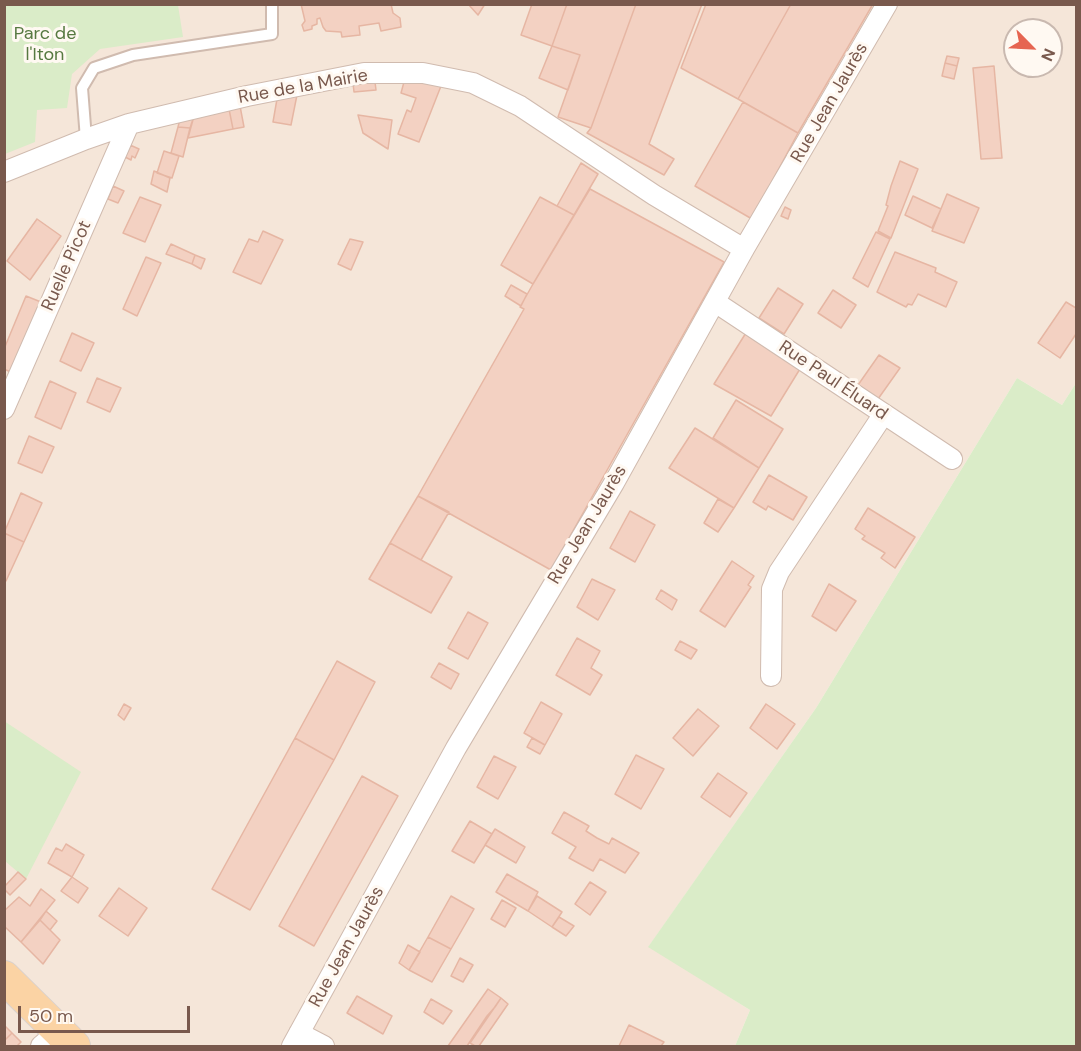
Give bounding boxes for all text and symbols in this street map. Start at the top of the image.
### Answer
north arrow [1003,18,1063,78]
park label: Parc de l'Iton [14,23,76,66]
street label: Rue Jean Jaurès [787,39,873,167]
text: N [1036,45,1060,64]
street label: Rue de la Mairie [236,65,370,109]
street label: Ruelle Picot [37,217,97,315]
street label: Rue Paul Éluard [774,337,892,425]
street label: Rue Jean Jaurès [544,462,632,588]
street label: Rue Jean Jaurès [305,883,389,1011]
scale bar [21,994,194,1032]
text: 50 m [29,1004,73,1028]

